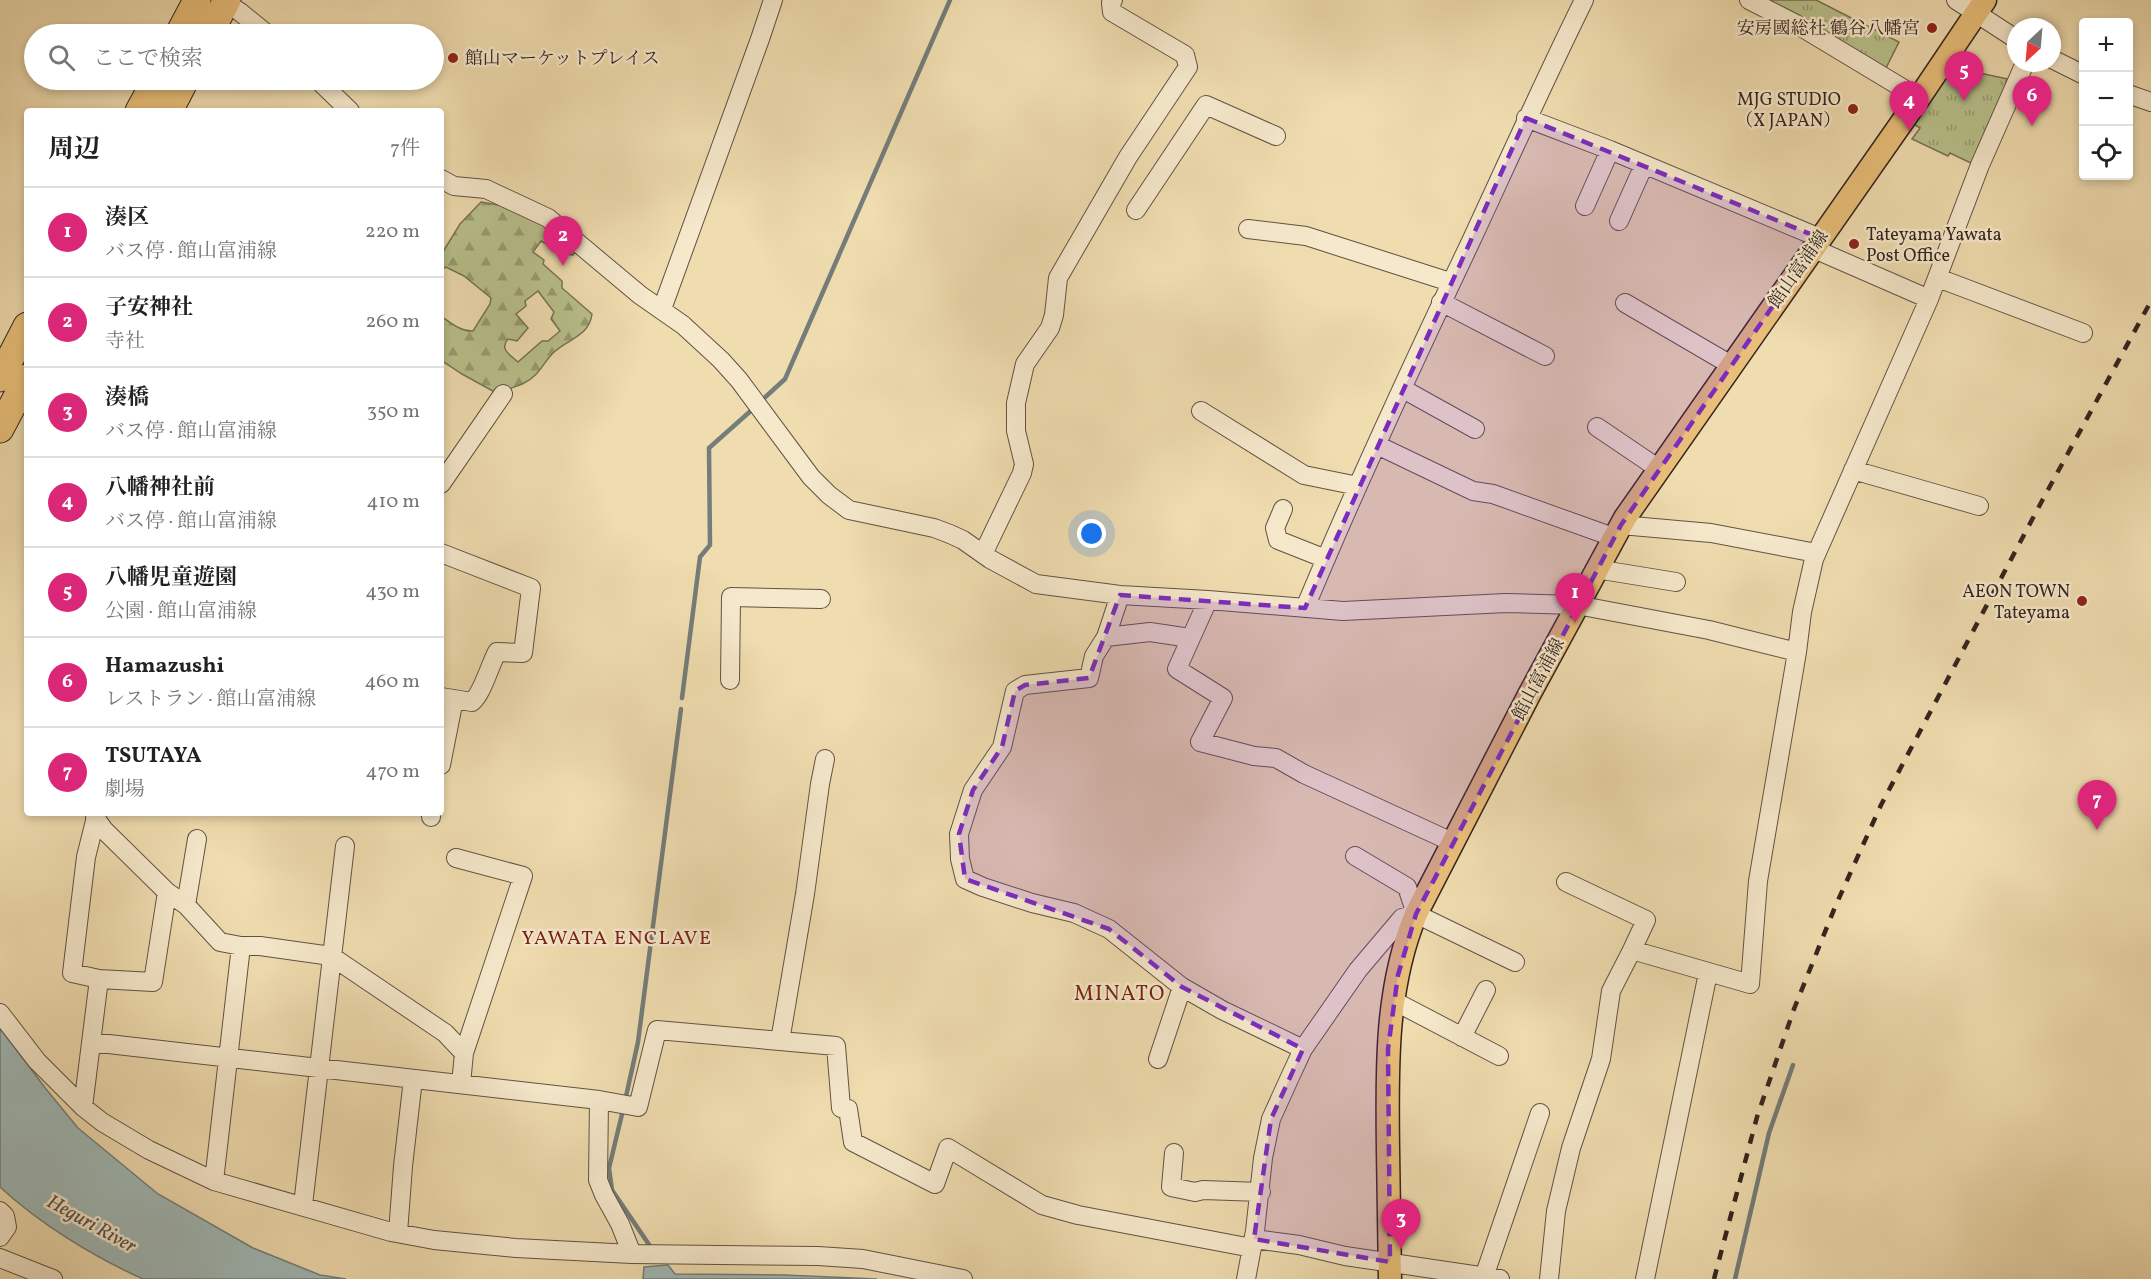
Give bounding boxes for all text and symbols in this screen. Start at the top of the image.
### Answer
place label: 安房國総社 鶴谷八幡宮 [1736,17,1920,42]
north arrow [2007,18,2061,72]
map controls [2079,18,2133,180]
button: + [2079,18,2133,72]
marker: 安房國総社 鶴谷八幡宮 [1925,21,1939,35]
search box [24,24,444,90]
icon: search [45,41,78,74]
text: ここで検索 [93,44,203,75]
place label: 館山マーケットプレイス [465,47,660,72]
marker: 館山マーケットプレイス [446,51,460,65]
pin: 5 [1944,51,1984,101]
button: − [2079,72,2133,126]
pin: 6 [2012,76,2052,126]
pin: 4 [1890,82,1928,131]
place label: MJG STUDIO （X JAPAN） [1735,88,1841,134]
marker: MJG STUDIO （X JAPAN） [1846,102,1860,116]
button: locate [2079,126,2133,180]
text: 周辺 [48,132,100,168]
text: 7件 [390,135,420,163]
text: 湊区 [105,203,149,234]
pin: 2 [544,216,582,266]
text: 1 [63,218,72,246]
text: 220 m [365,218,420,246]
place label: Tateyama Yawata Post Office [1866,223,2002,269]
street label: 館山富浦線 [1763,226,1835,314]
marker: Tateyama Yawata Post Office [1847,237,1861,251]
text: バス停 · 館山富浦線 [105,238,277,266]
text: 子安神社 [105,293,193,324]
text: 2 [62,308,73,336]
text: 260 m [365,308,420,336]
text: 寺社 [105,328,145,356]
text: 湊橋 [105,383,149,414]
text: 3 [62,398,73,426]
text: 350 m [367,398,420,426]
text: バス停 · 館山富浦線 [105,418,277,446]
text: 八幡神社前 [105,473,215,504]
text: 4 [61,488,74,516]
text: 410 m [367,488,420,516]
text: バス停 · 館山富浦線 [105,508,277,536]
your location [1077,519,1106,548]
text: 八幡児童遊園 [105,563,237,594]
pin: 1 [1556,574,1594,623]
text: 5 [63,578,72,606]
text: 430 m [365,578,420,606]
place label: AEON TOWN Tateyama [1962,580,2070,626]
marker: AEON TOWN Tateyama [2075,594,2089,608]
text: 公園 · 館山富浦線 [105,598,257,626]
street label: 館山富浦線 [1507,634,1571,725]
text: Hamazushi [105,651,224,682]
text: 6 [62,668,73,696]
text: 460 m [364,668,420,696]
text: レストラン · 館山富浦線 [105,686,316,714]
text: TSUTAYA [105,741,202,772]
text: 7 [63,758,72,786]
text: 470 m [365,758,420,786]
text: 劇場 [105,776,145,804]
pin: 7 [2078,780,2116,830]
district label: YAWATA ENCLAVE [521,925,713,953]
district label: MINATO [1074,980,1166,1009]
water label: Heguri River [41,1189,141,1261]
pin: 3 [1382,1200,1420,1249]

